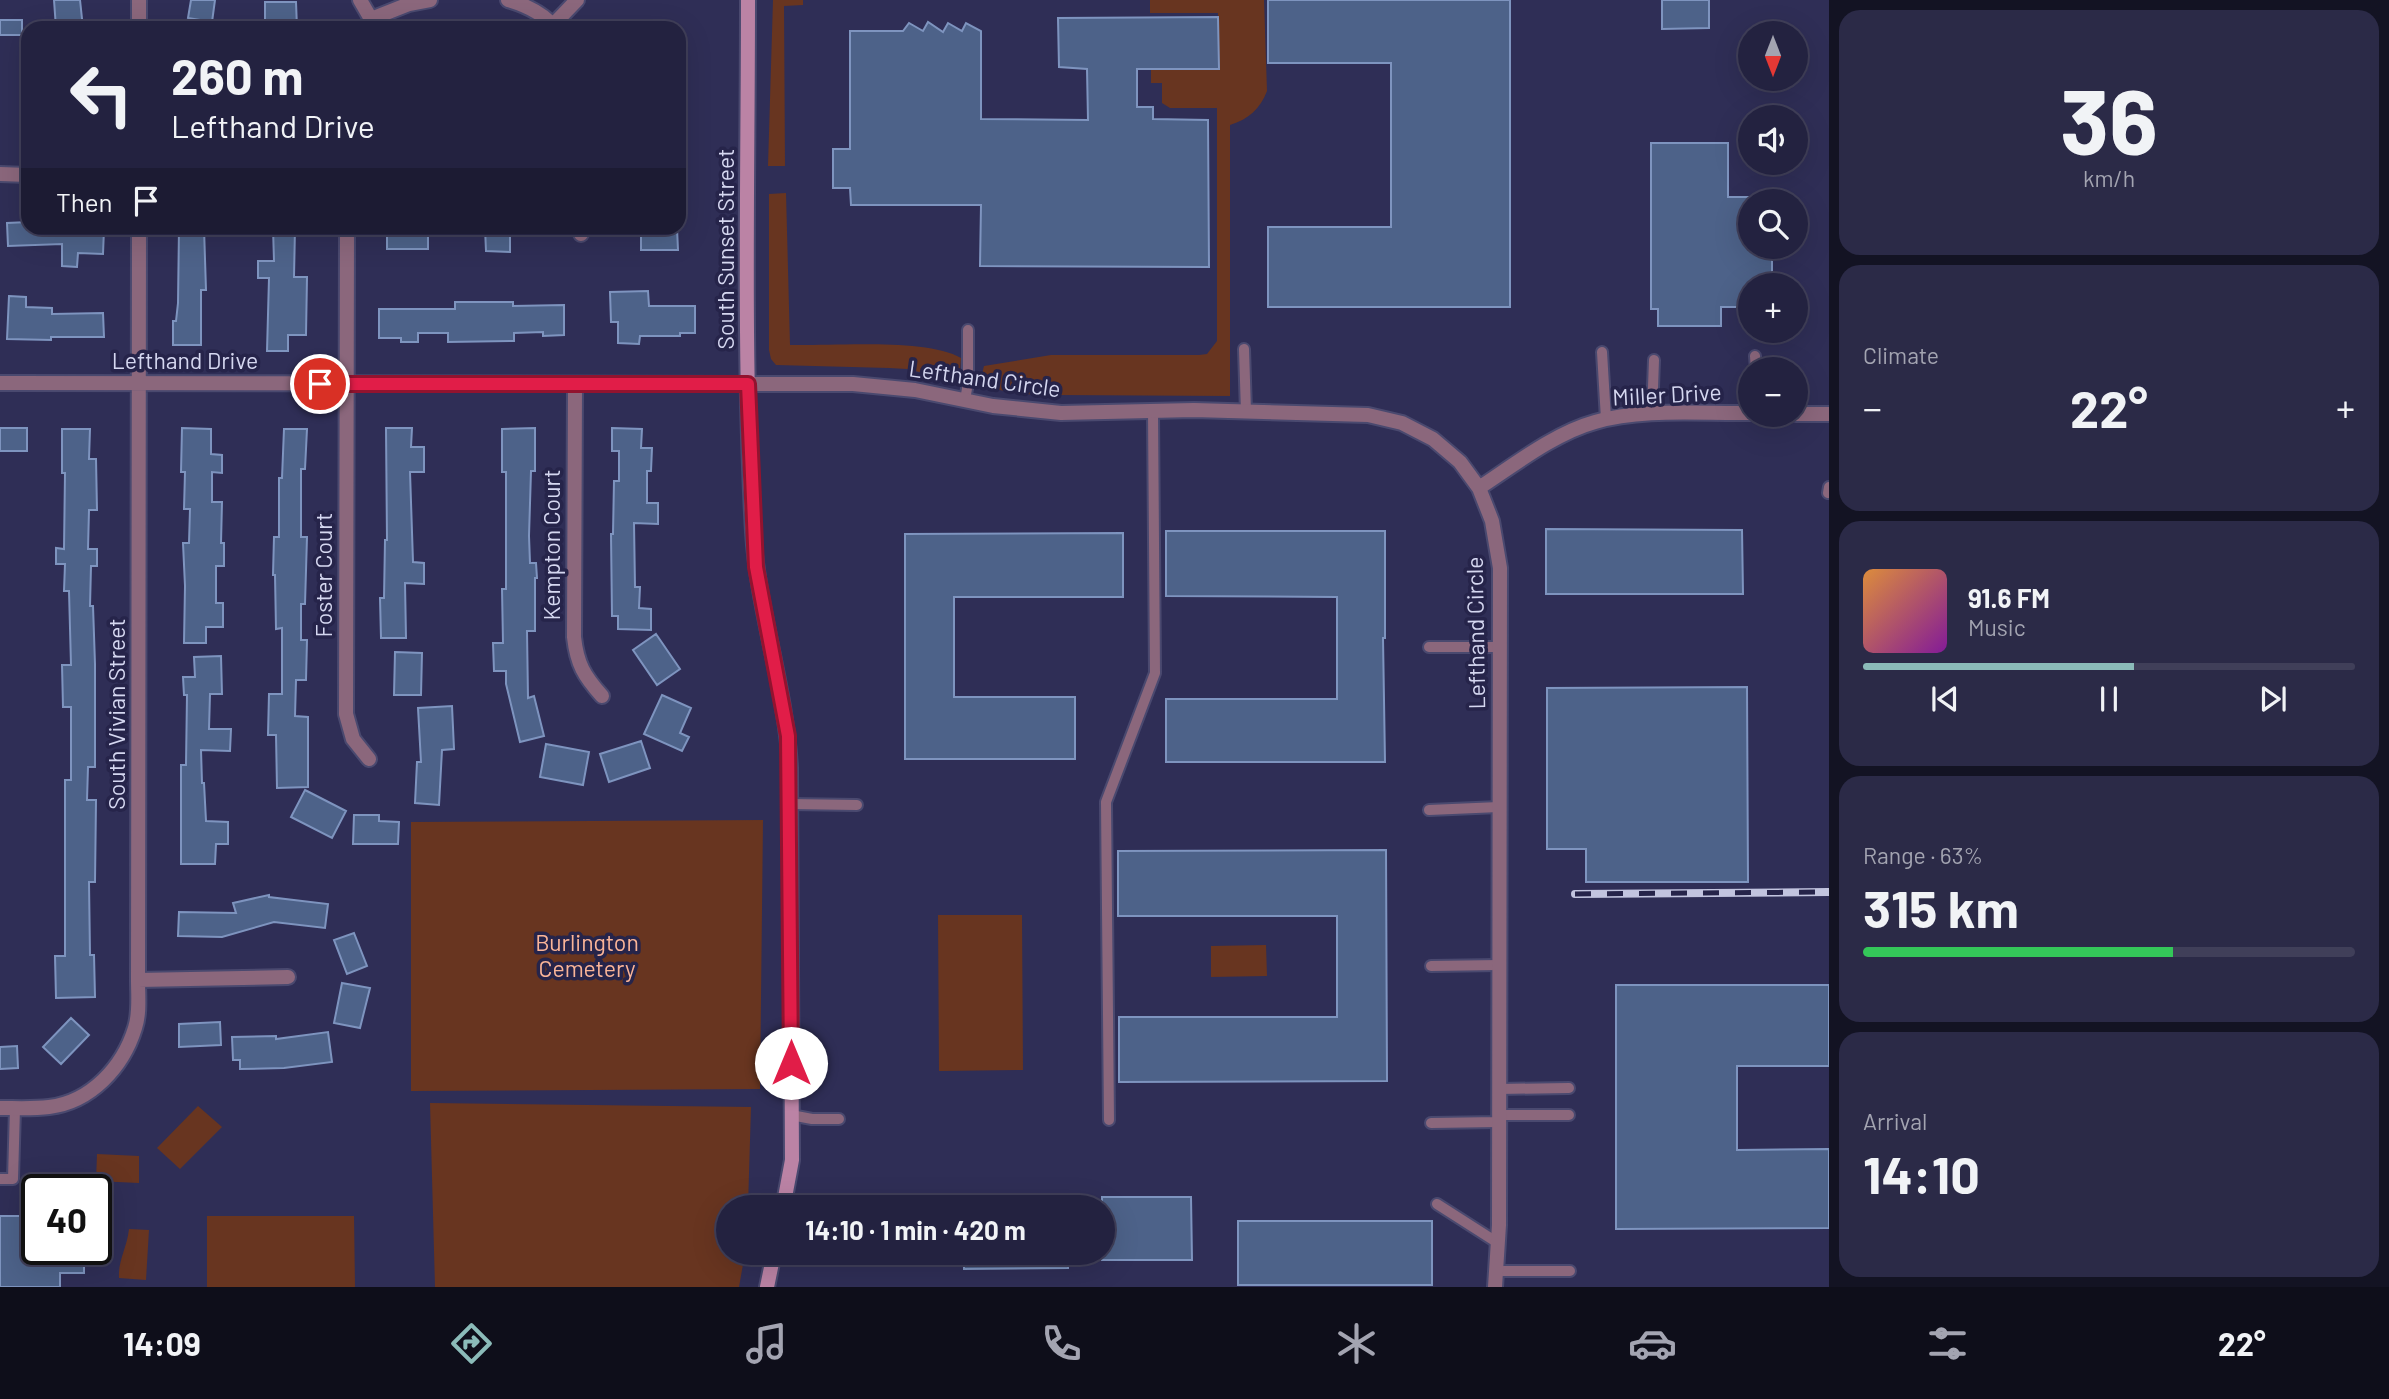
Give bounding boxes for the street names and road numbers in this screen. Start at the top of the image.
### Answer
street label: South Sunset Street [711,149,739,349]
street label: Lefthand Drive [112,346,258,374]
street label: Lefthand Circle [907,353,1063,403]
street label: Miller Drive [1612,377,1722,411]
street label: Kempton Court [537,469,565,621]
street label: Foster Court [309,513,337,637]
street label: Lefthand Circle [1460,556,1490,710]
street label: South Vivian Street [102,618,130,810]

